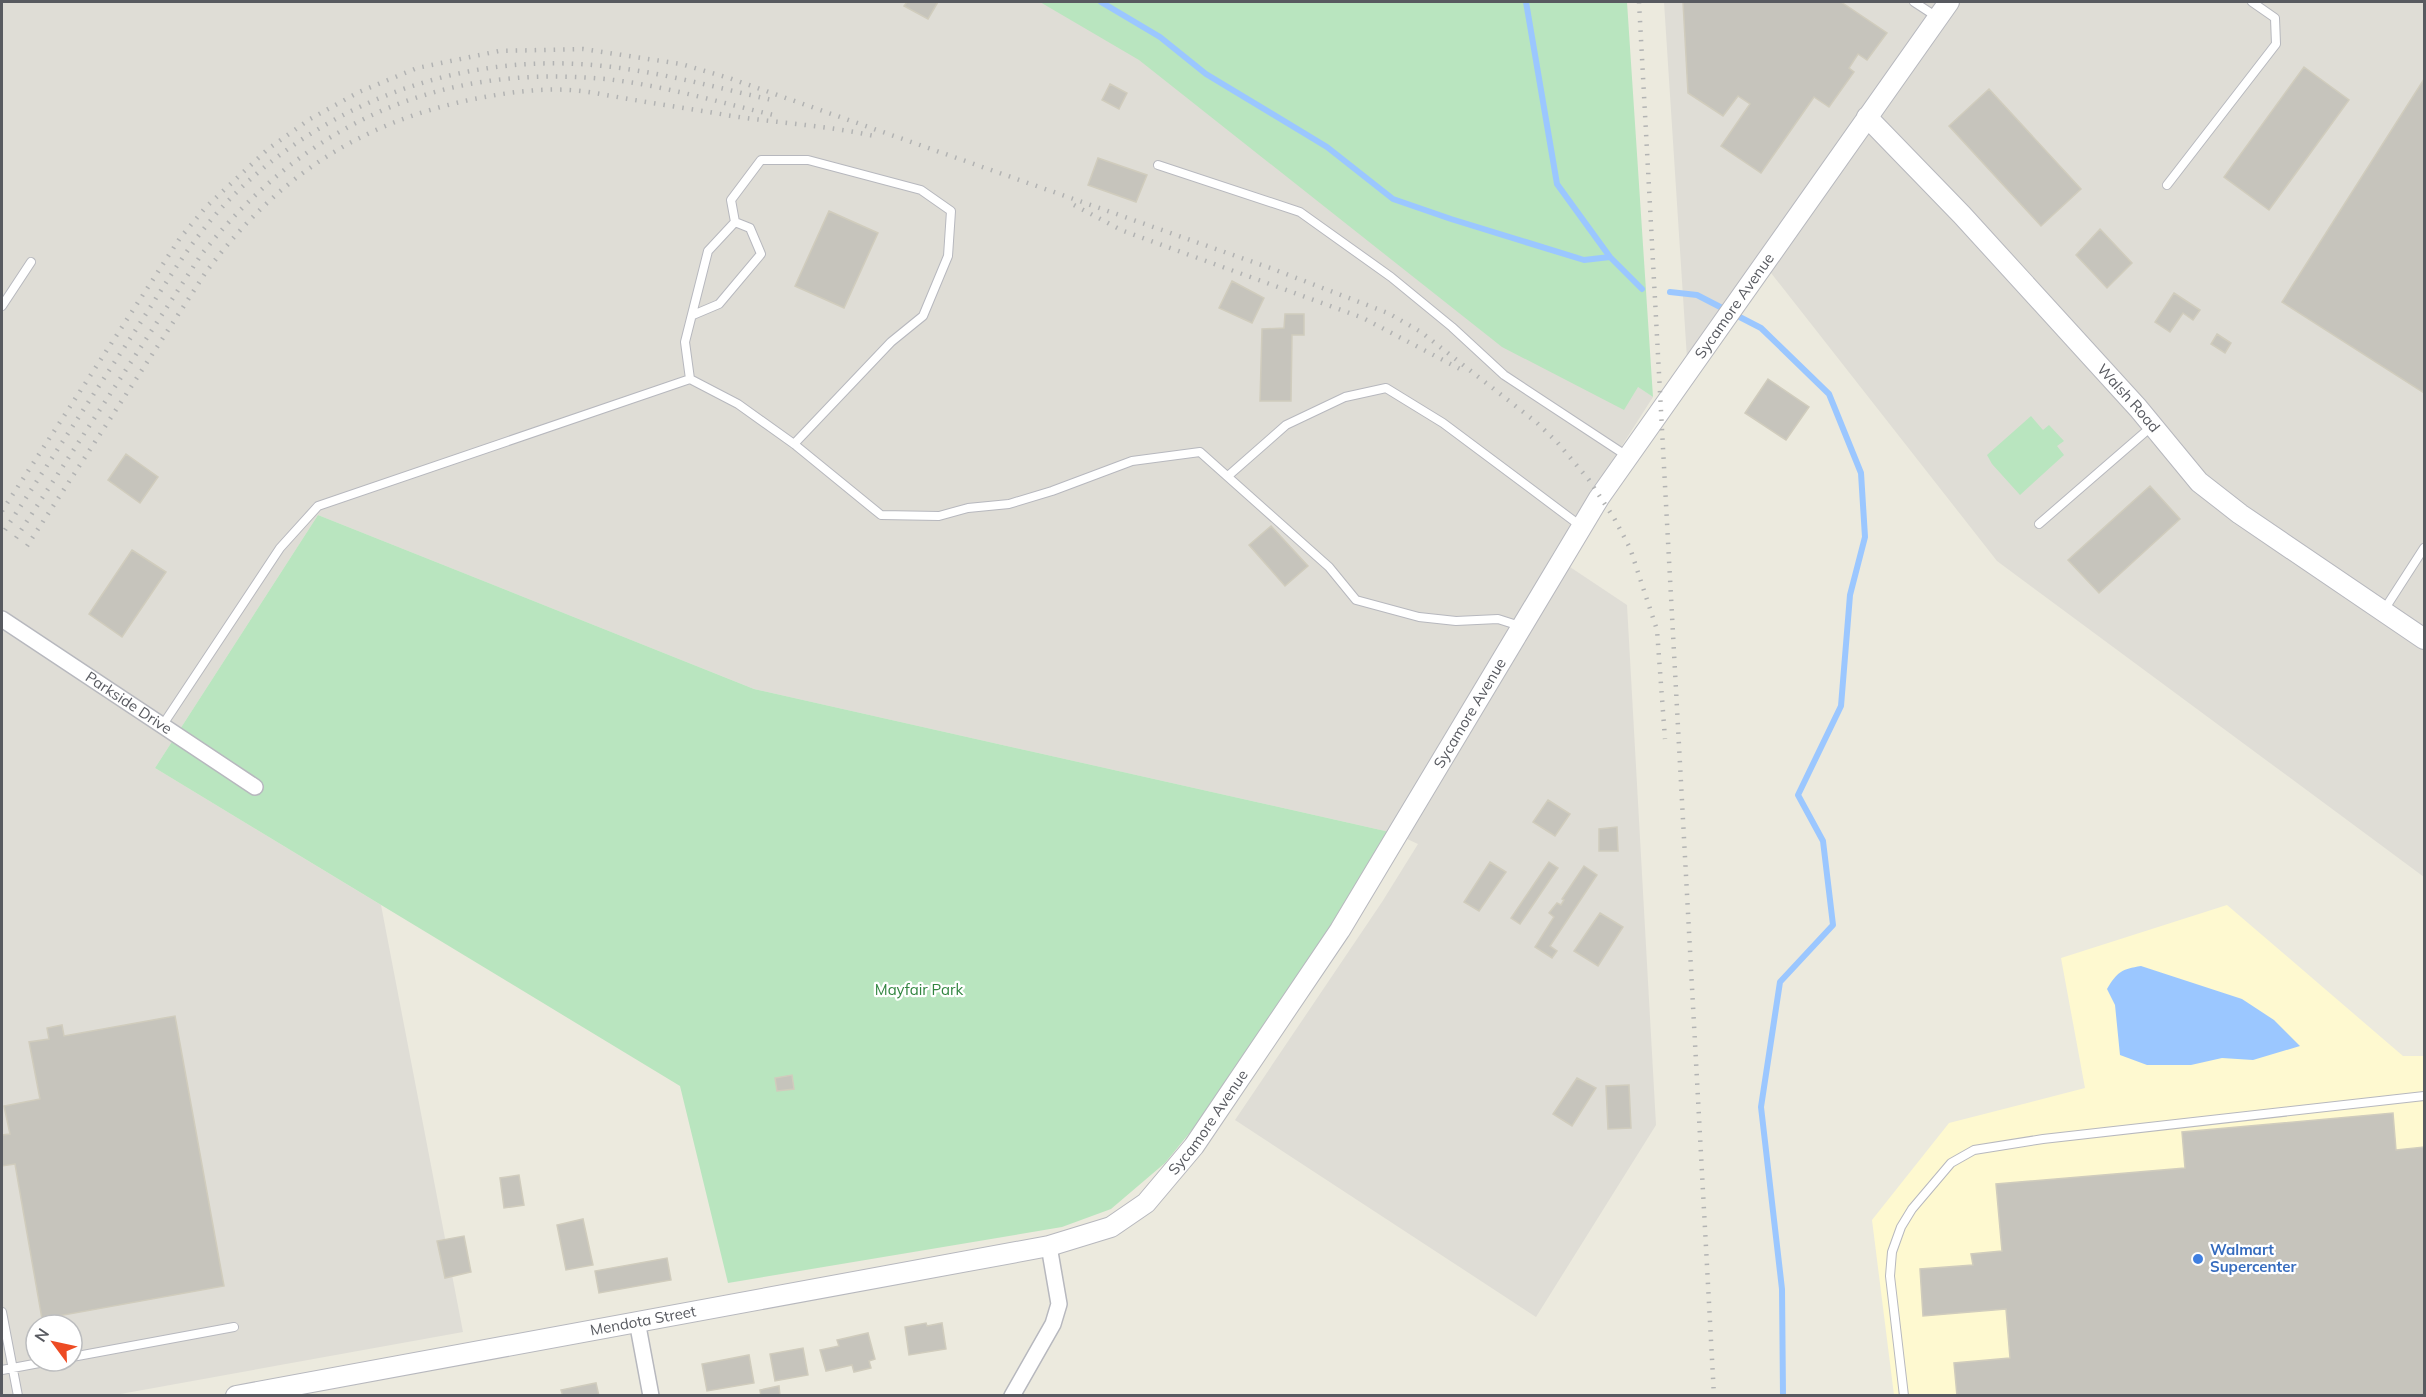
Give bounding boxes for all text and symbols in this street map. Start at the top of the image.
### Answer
street label: Sycamore Avenue [1690,249,1778,362]
street label: Walsh Road [2093,360,2164,436]
street label: Sycamore Avenue [1429,654,1510,771]
street label: Parkside Drive [82,667,176,738]
park label: Mayfair Park [875,980,963,999]
street label: Sycamore Avenue [1164,1066,1252,1179]
place label: Walmart Supercenter [2210,1240,2296,1276]
marker: Walmart Supercenter [2191,1252,2205,1266]
street label: Mendota Street [589,1301,697,1339]
north arrow [24,1313,84,1373]
text: N [30,1324,53,1345]

